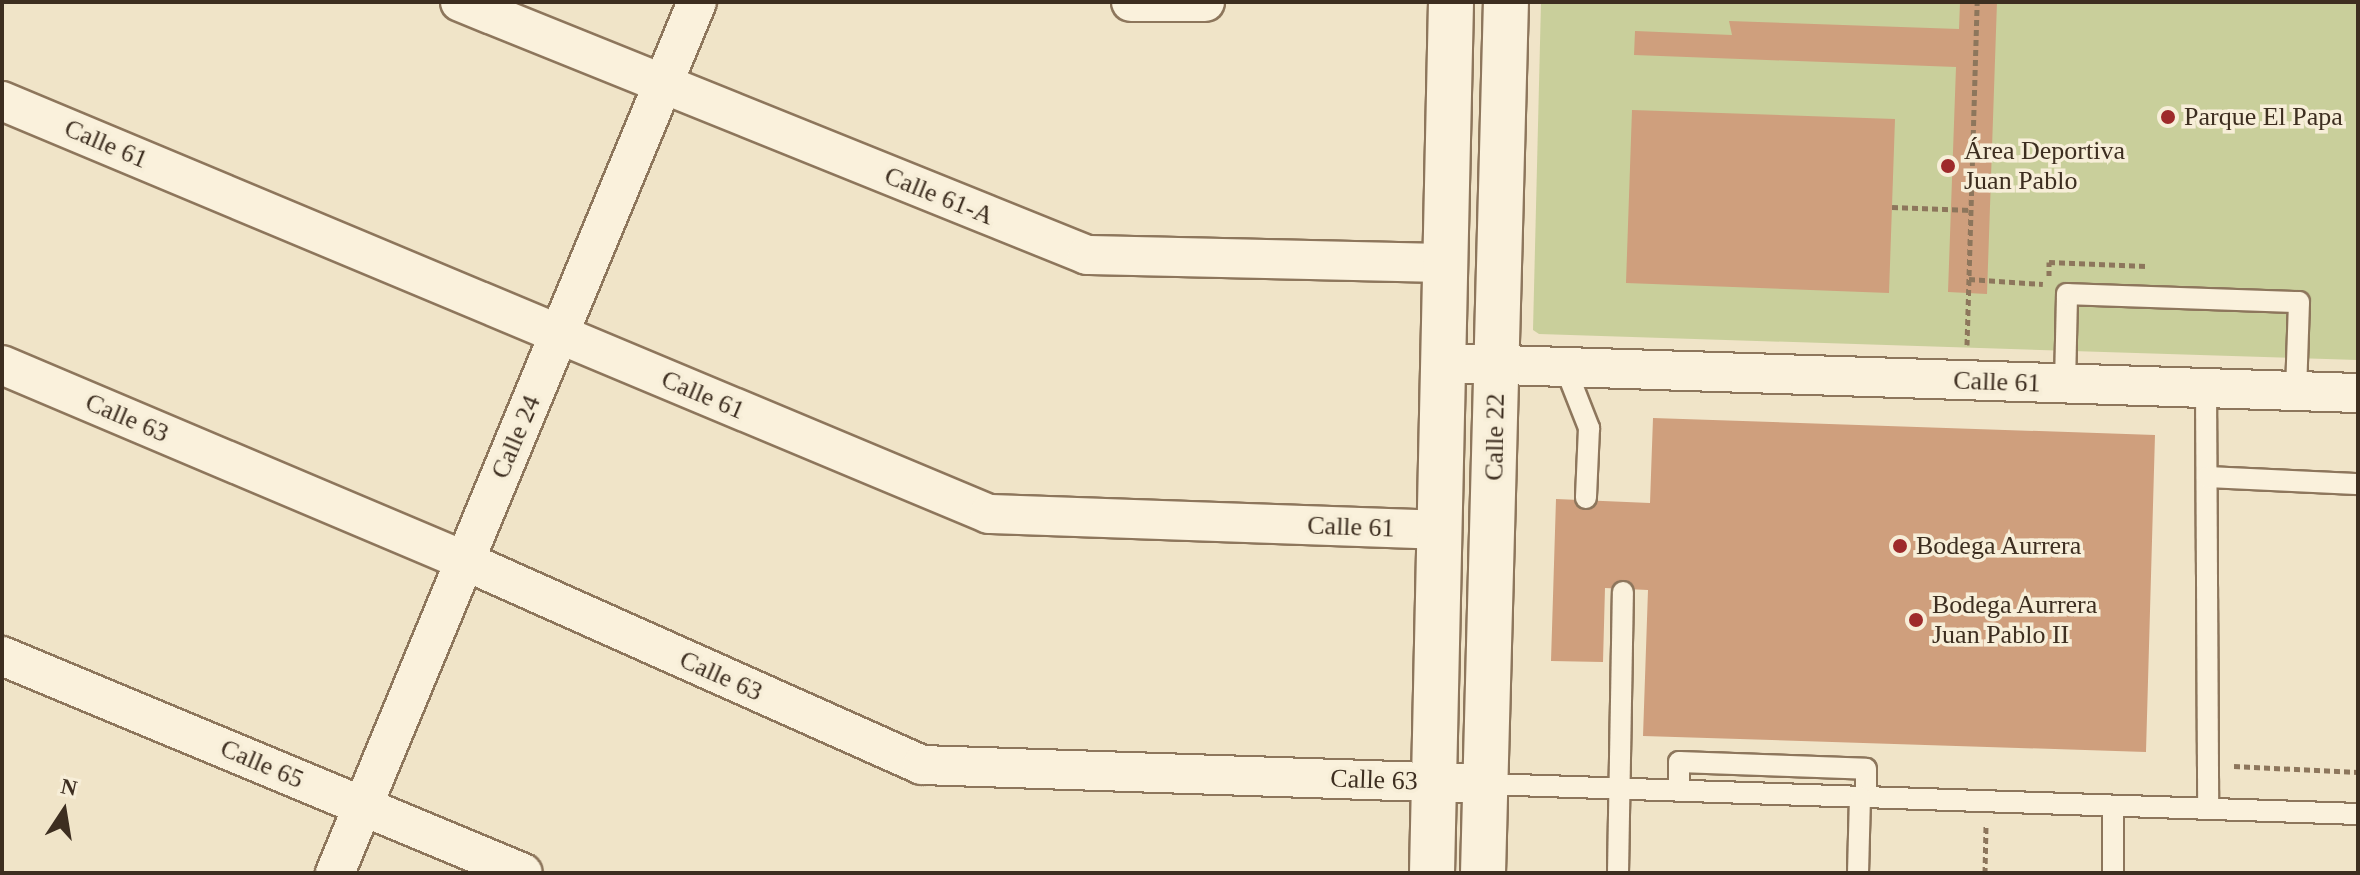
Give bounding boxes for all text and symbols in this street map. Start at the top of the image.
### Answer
place label: Parque El Papa [2184,101,2343,133]
marker: Parque El Papa [2159,108,2177,126]
street label: Calle 61 [60,113,152,175]
place label: Área Deportiva Juan Pablo [1964,135,2125,196]
marker: Área Deportiva Juan Pablo [1939,157,1957,175]
street label: Calle 61-A [880,160,998,232]
street label: Calle 61 [657,364,749,426]
street label: Calle 61 [1953,365,2041,399]
street label: Calle 63 [81,387,173,449]
street label: Calle 24 [485,391,547,483]
street label: Calle 22 [1479,393,1511,481]
street label: Calle 61 [1307,510,1395,544]
place label: Bodega Aurrera [1916,530,2083,562]
marker: Bodega Aurrera [1891,537,1909,555]
place label: Bodega Aurrera Juan Pablo II [1932,589,2099,650]
marker: Bodega Aurrera Juan Pablo II [1907,611,1925,629]
street label: Calle 63 [675,644,767,708]
street label: Calle 65 [216,733,308,795]
street label: Calle 63 [1330,763,1418,797]
north arrow [24,771,104,851]
text: N [59,773,79,801]

